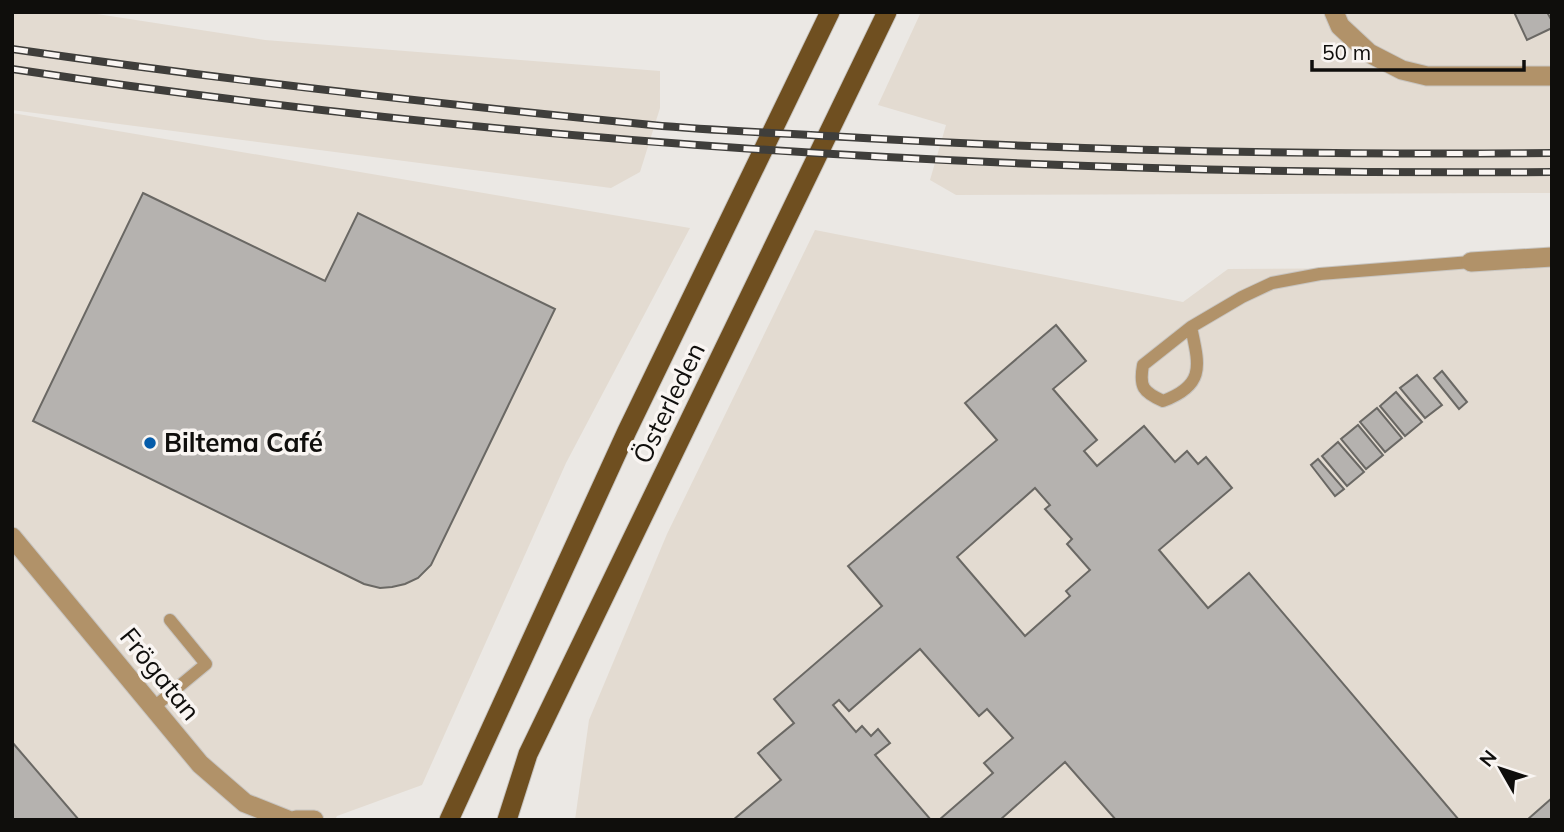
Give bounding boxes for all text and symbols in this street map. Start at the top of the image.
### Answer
scale bar [1312,28,1524,72]
text: 50 m [1322,39,1371,65]
street label: Österleden [625,337,712,469]
place label: Biltema Café [164,426,323,459]
marker: Biltema Café [142,435,158,451]
street label: Frögatan [113,621,208,727]
north arrow [1466,734,1536,804]
text: N [1474,745,1502,771]

